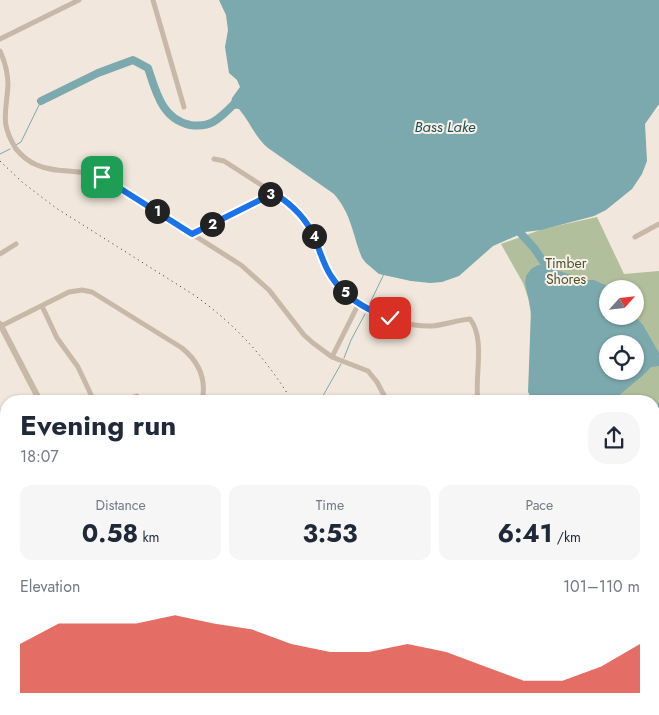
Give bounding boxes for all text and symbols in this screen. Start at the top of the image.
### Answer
water label: Bass Lake [414,116,476,138]
pin [81,156,123,198]
icon: arrive [88,163,116,191]
pin: 3 [258,182,282,206]
text: 3 [266,184,275,204]
pin: 1 [144,198,170,224]
text: 1 [154,201,161,221]
pin: 2 [200,212,224,236]
text: 2 [208,214,217,234]
pin: 4 [302,224,326,248]
text: 4 [310,226,319,246]
park label: Timber Shores [545,253,587,289]
pin: 5 [332,280,358,304]
north arrow [599,280,644,325]
map controls [599,280,644,380]
text: 5 [341,282,350,302]
pin [369,297,411,339]
icon: check [376,304,404,332]
button: locate [599,335,644,380]
text: Evening run [20,405,176,446]
button: share [588,412,640,464]
text: 18:07 [20,445,59,468]
text: Distance [96,495,146,515]
text: Time [316,495,344,515]
text: Pace [525,495,553,515]
text: 0.58 [82,515,138,551]
text: 3:53 [302,515,358,551]
text: 6:41 [498,515,553,551]
text: km [138,527,160,547]
text: /km [553,527,581,547]
text: Elevation [20,575,80,598]
text: 101–110 m [563,575,640,598]

